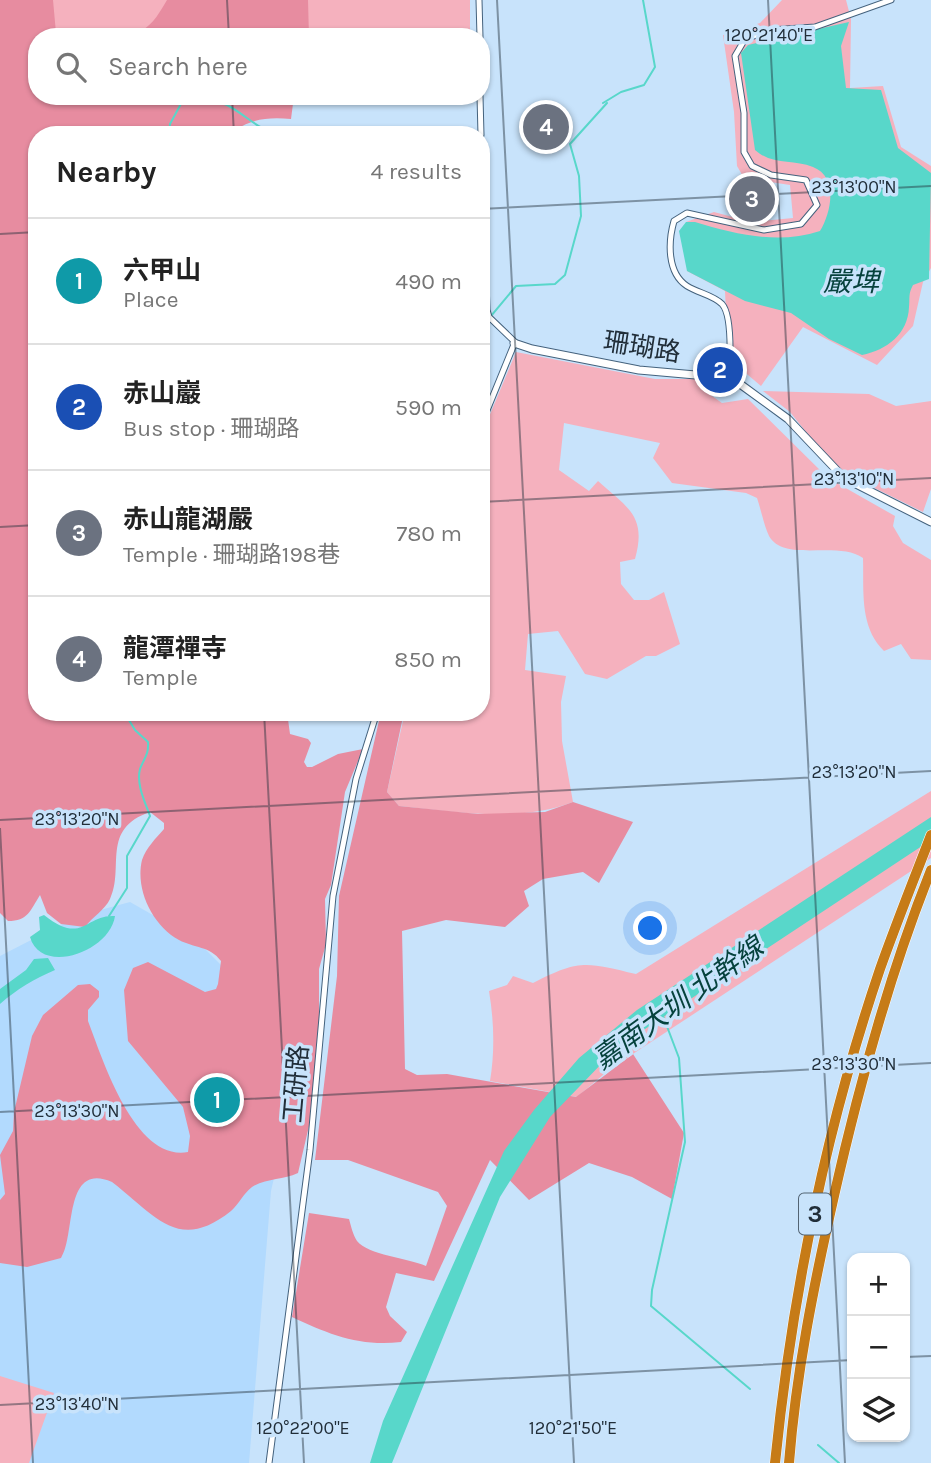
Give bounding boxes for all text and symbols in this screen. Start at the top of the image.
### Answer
text: 120°21'40"E [725,24,813,46]
search box [28,28,490,105]
icon: search [52,48,90,86]
text: Search here [108,51,248,82]
pin: 4 [523,101,569,153]
text: Nearby [56,154,156,190]
text: 4 results [370,158,462,185]
pin: 3 [729,173,775,225]
text: 23°13'00"N [811,176,897,198]
text: 六甲山 [123,255,201,286]
water label: 嚴埤 [823,265,882,298]
text: 1 [75,268,83,295]
text: 490 m [395,268,462,295]
text: Place [123,286,179,313]
street label: 珊瑚路 [601,326,683,368]
pin: 2 [697,344,743,396]
text: 赤山巖 [123,378,201,409]
text: 2 [72,394,86,421]
text: 590 m [395,394,462,421]
text: Bus stop · 珊瑚路 [123,415,300,442]
text: 23°13'10"N [814,468,894,490]
text: 赤山龍湖嚴 [123,504,253,535]
text: 3 [72,520,86,547]
text: 780 m [396,520,462,547]
text: Temple · 珊瑚路198巷 [123,541,340,568]
text: 龍潭禪寺 [123,633,227,664]
text: 4 [72,646,86,673]
text: 850 m [394,646,462,673]
text: Temple [123,664,198,691]
text: 23°13'20"N [811,761,897,783]
text: 23°13'20"N [34,808,120,830]
your location [633,911,667,945]
water label: 嘉南大圳 北幹線 [587,929,772,1076]
street label: 工研路 [277,1044,315,1124]
text: 23°13'30"N [811,1053,897,1075]
pin: 1 [194,1074,240,1126]
text: 23°13'30"N [34,1100,120,1122]
road number: 3 [799,1194,831,1234]
map controls [847,1253,910,1442]
button: + [847,1253,910,1316]
button: − [847,1316,910,1379]
button: layers [847,1379,910,1442]
text: 23°13'40"N [35,1393,119,1415]
text: 120°22'00"E [256,1417,350,1439]
text: 120°21'50"E [529,1417,617,1439]

